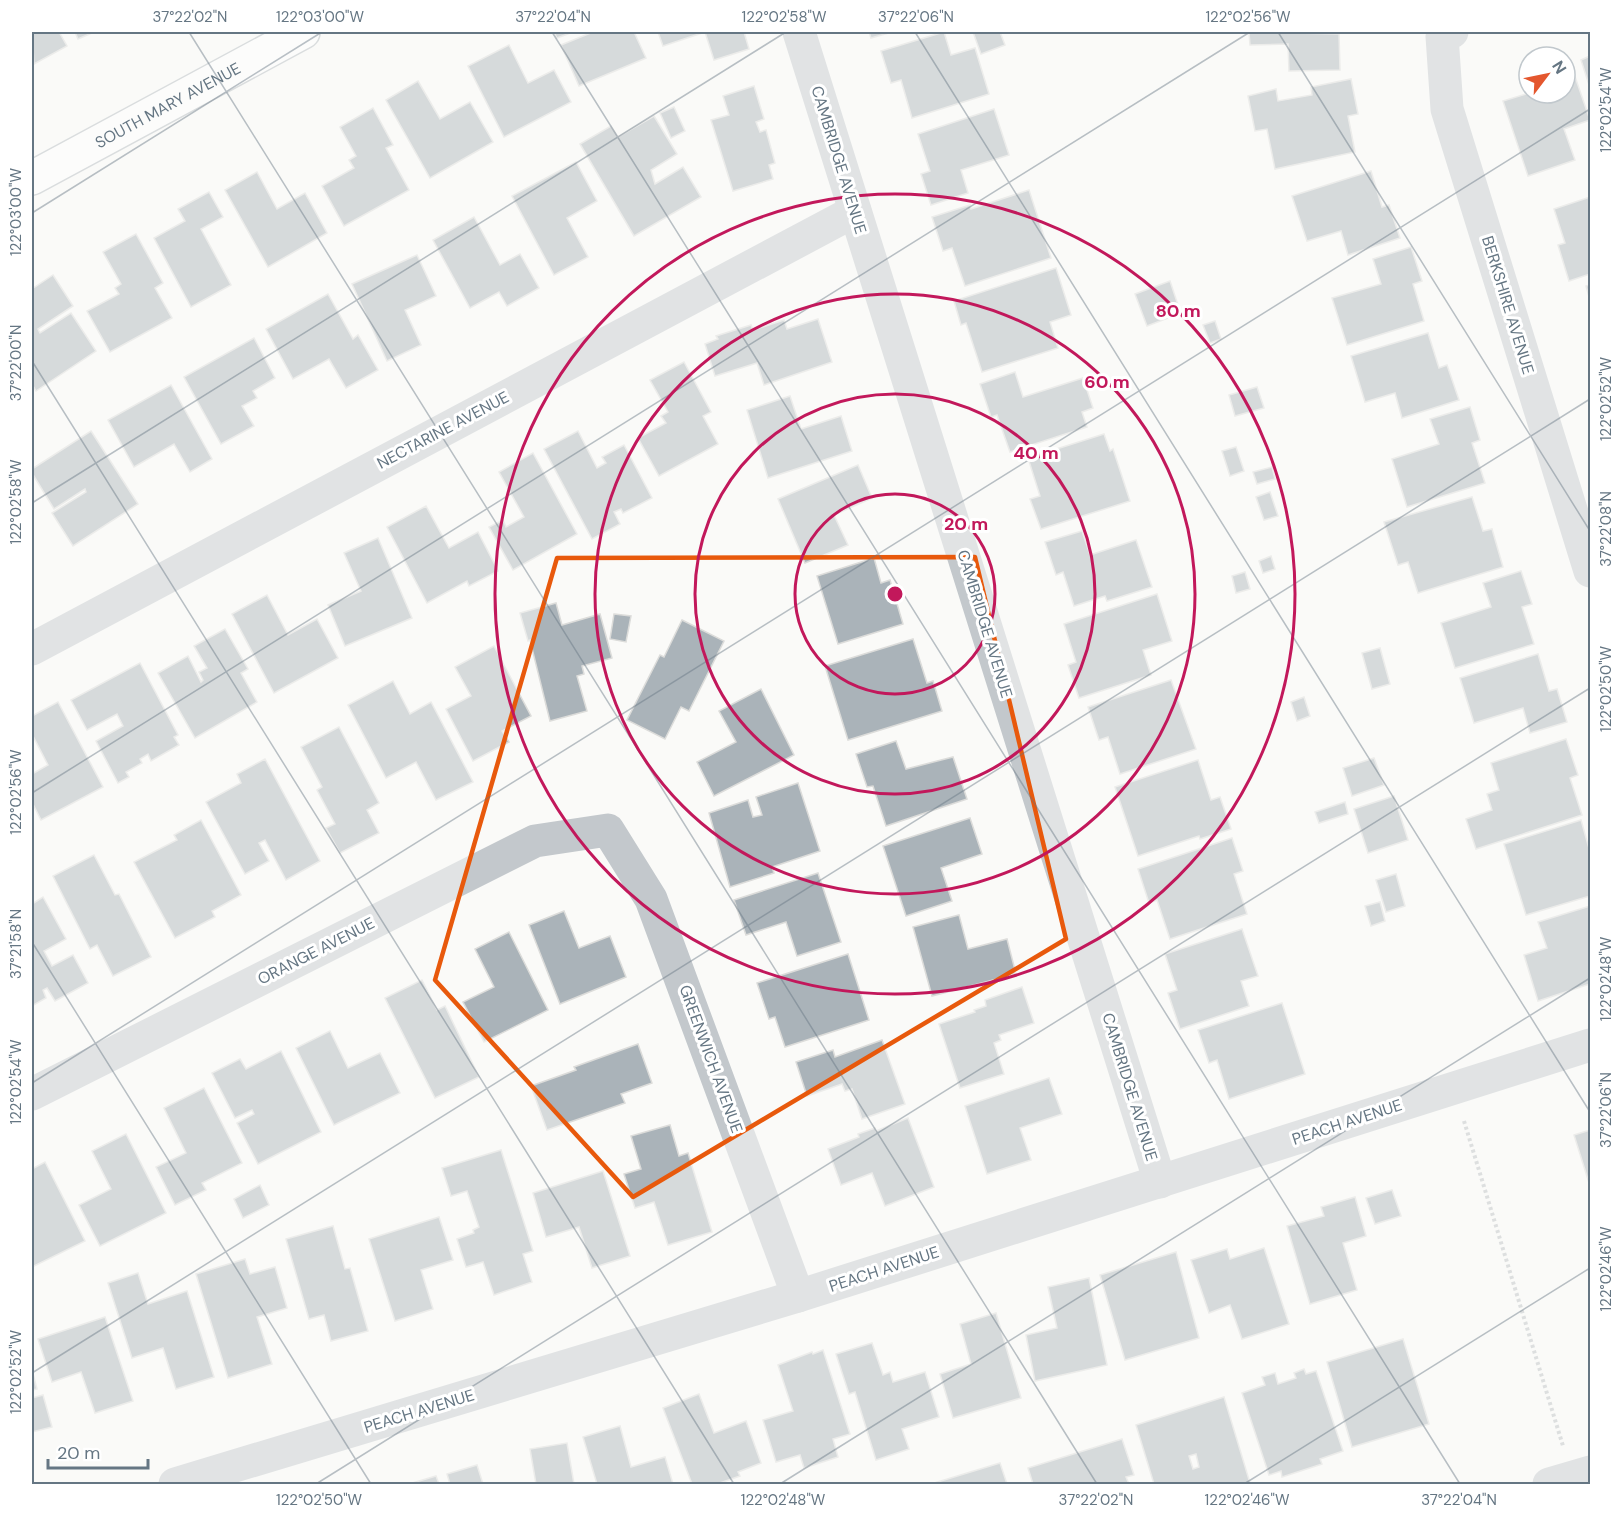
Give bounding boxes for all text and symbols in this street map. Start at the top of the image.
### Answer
text: 37°22'02"N [153,7,227,27]
text: 122°03'00"W [276,7,364,27]
text: 37°22'04"N [515,7,591,27]
text: 122°02'58"W [742,7,827,27]
text: 37°22'06"N [878,7,954,27]
text: 122°02'56"W [1205,7,1291,27]
north arrow [1517,45,1577,105]
street label: SOUTH MARY AVENUE [91,57,244,153]
text: N [1547,57,1571,78]
text: 122°02'54"W [1596,67,1616,152]
street label: CAMBRIDGE AVENUE [806,83,872,237]
text: 122°03'00"W [6,168,26,256]
street label: BERKSHIRE AVENUE [1477,233,1539,377]
text: 80 m [1155,299,1201,323]
text: 37°22'00"N [6,325,26,401]
text: 122°02'52"W [1596,356,1616,441]
text: 60 m [1084,370,1130,394]
street label: NECTARINE AVENUE [373,386,513,474]
text: 40 m [1013,441,1059,465]
text: 122°02'58"W [6,459,26,544]
text: 37°22'08"N [1596,491,1616,567]
text: 20 m [944,512,988,536]
street label: CAMBRIDGE AVENUE [952,547,1018,701]
centre of rings [885,584,905,604]
text: 122°02'50"W [1596,645,1616,732]
text: 122°02'56"W [6,749,26,835]
text: 37°21'58"N [6,909,26,979]
street label: ORANGE AVENUE [254,913,378,989]
text: 122°02'48"W [1596,936,1616,1021]
street label: GREENWICH AVENUE [674,982,748,1136]
street label: CAMBRIDGE AVENUE [1097,1010,1163,1164]
text: 122°02'54"W [6,1039,26,1124]
text: 37°22'06"N [1596,1072,1616,1148]
street label: PEACH AVENUE [1289,1094,1405,1150]
text: 122°02'46"W [1596,1226,1616,1311]
street label: PEACH AVENUE [826,1241,942,1297]
text: 122°02'52"W [6,1329,26,1414]
street label: PEACH AVENUE [361,1384,477,1438]
scale bar [48,1432,148,1470]
text: 20 m [57,1441,100,1465]
text: 122°02'50"W [276,1490,363,1510]
text: 122°02'48"W [741,1490,826,1510]
text: 37°22'02"N [1059,1490,1133,1510]
text: 122°02'46"W [1205,1490,1290,1510]
text: 37°22'04"N [1421,1490,1497,1510]

